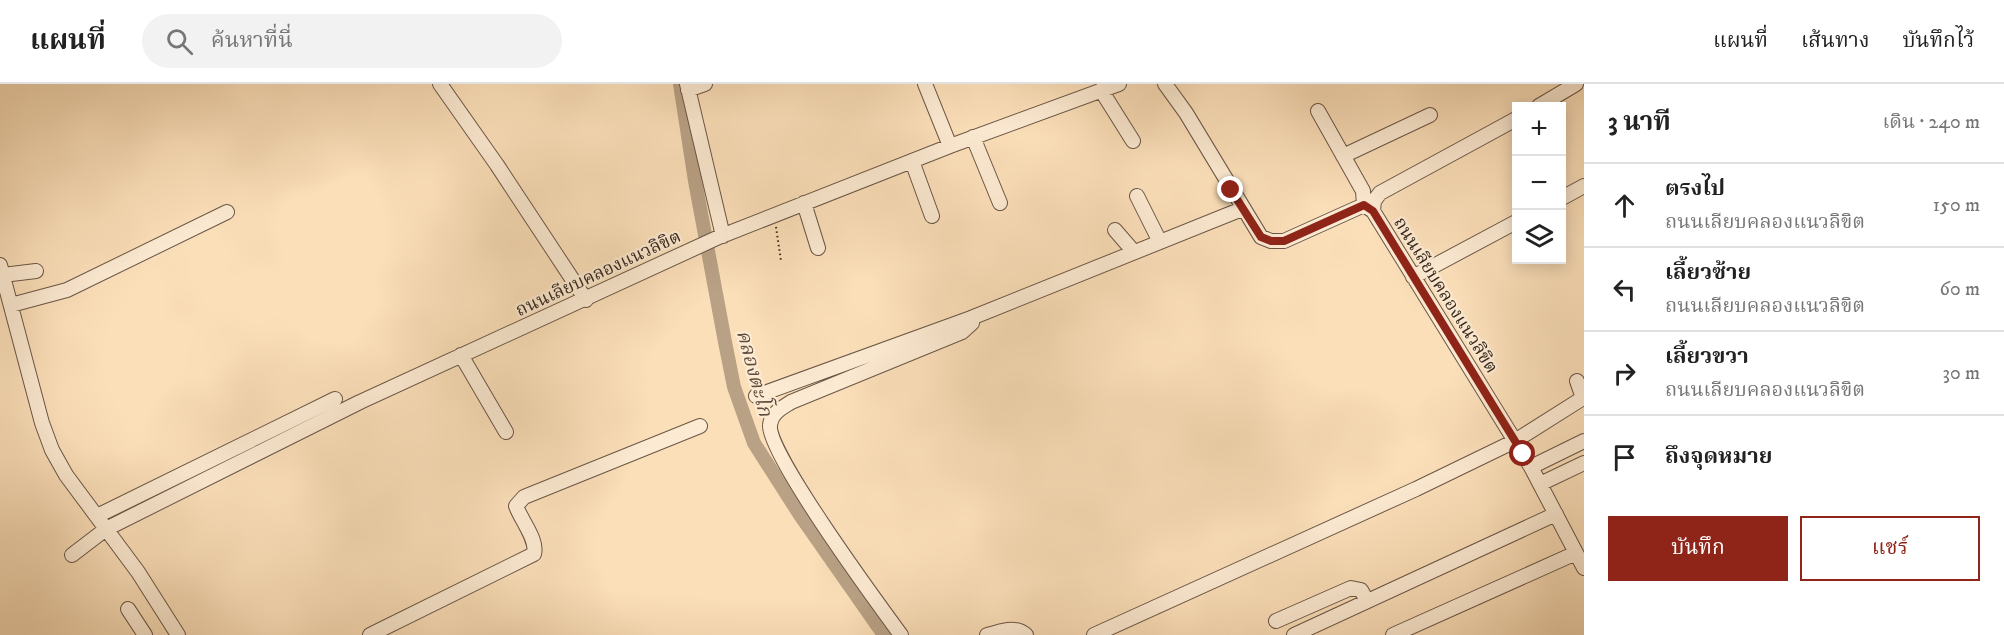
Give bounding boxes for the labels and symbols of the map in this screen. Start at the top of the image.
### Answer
route end [1217,176,1243,202]
street label: ถนนเลียบคลองแนวลิขิต [1388,213,1502,378]
street label: ถนนเลียบคลองแนวลิขิต [512,226,685,322]
water label: คลองตะโก [730,327,780,420]
route start [1509,440,1535,466]

